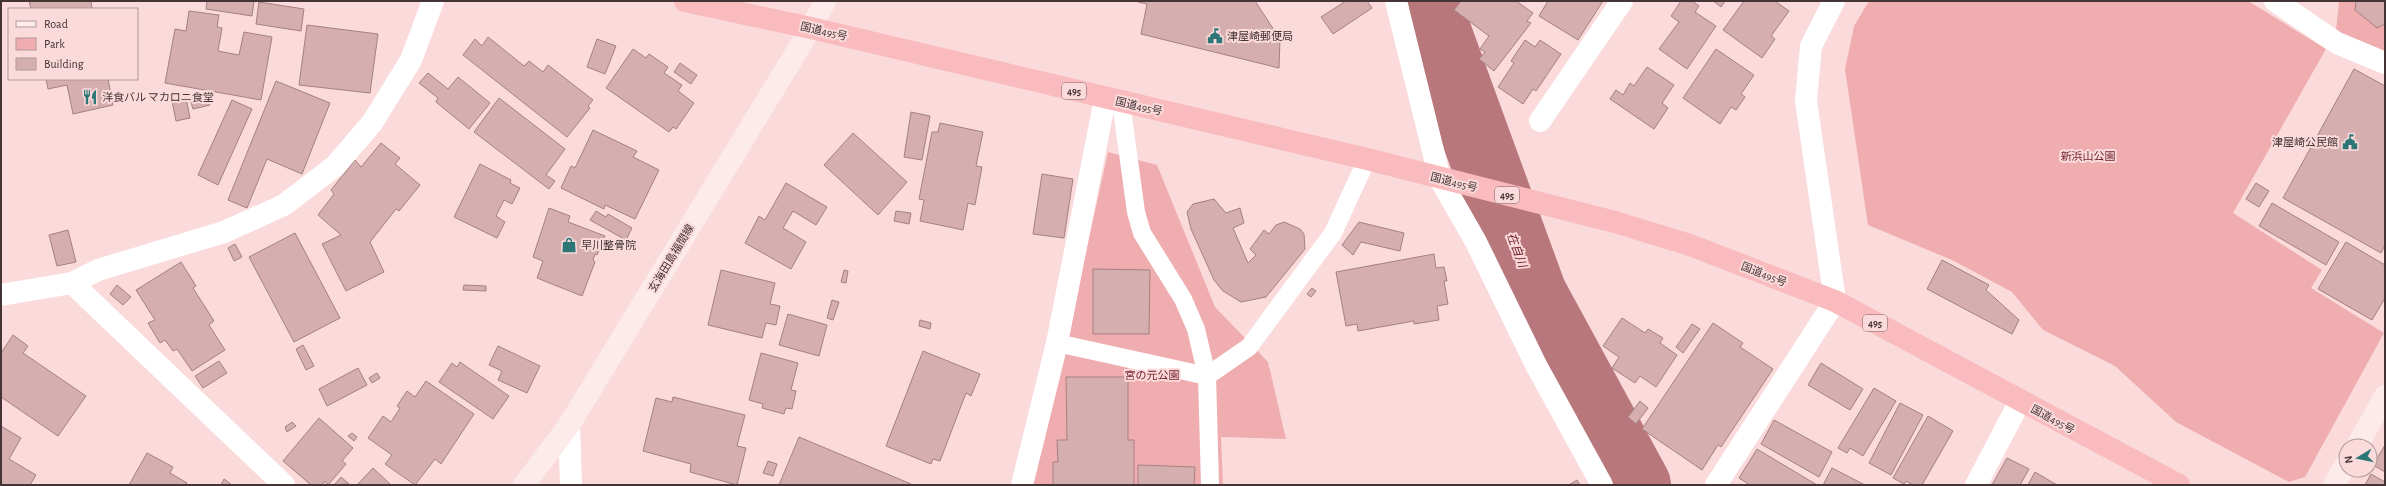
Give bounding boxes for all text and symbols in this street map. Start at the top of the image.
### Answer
legend [8,8,138,80]
text: Road [44,18,68,30]
street label: 国道495号 [799,20,849,42]
public building icon: 津屋崎郵便局 [1206,27,1224,45]
place label: 津屋崎郵便局 [1227,30,1293,42]
text: Park [44,38,65,50]
text: Building [44,58,84,70]
road number: 495 [1062,83,1086,99]
restaurant icon: 洋食バル マカロニ食堂 [81,88,99,106]
place label: 洋食バル マカロニ食堂 [102,91,214,103]
street label: 国道495号 [1114,95,1164,117]
public building icon: 津屋崎公民館 [2341,133,2359,151]
place label: 津屋崎公民館 [2272,136,2338,148]
park label: 新浜山公園 [2061,150,2116,162]
street label: 国道495号 [1429,170,1479,194]
road number: 495 [1495,187,1519,203]
street label: 玄海田島福間線 [646,222,696,294]
water label: 在自川 [1505,231,1530,271]
shop icon: 早川整骨院 [560,236,578,254]
place label: 早川整骨院 [581,239,636,251]
street label: 国道495号 [1739,260,1789,288]
road number: 495 [1863,315,1887,331]
park label: 宮の元公園 [1125,369,1180,381]
street label: 国道495号 [2029,402,2077,436]
north arrow [2338,438,2378,478]
text: N [2343,455,2355,464]

